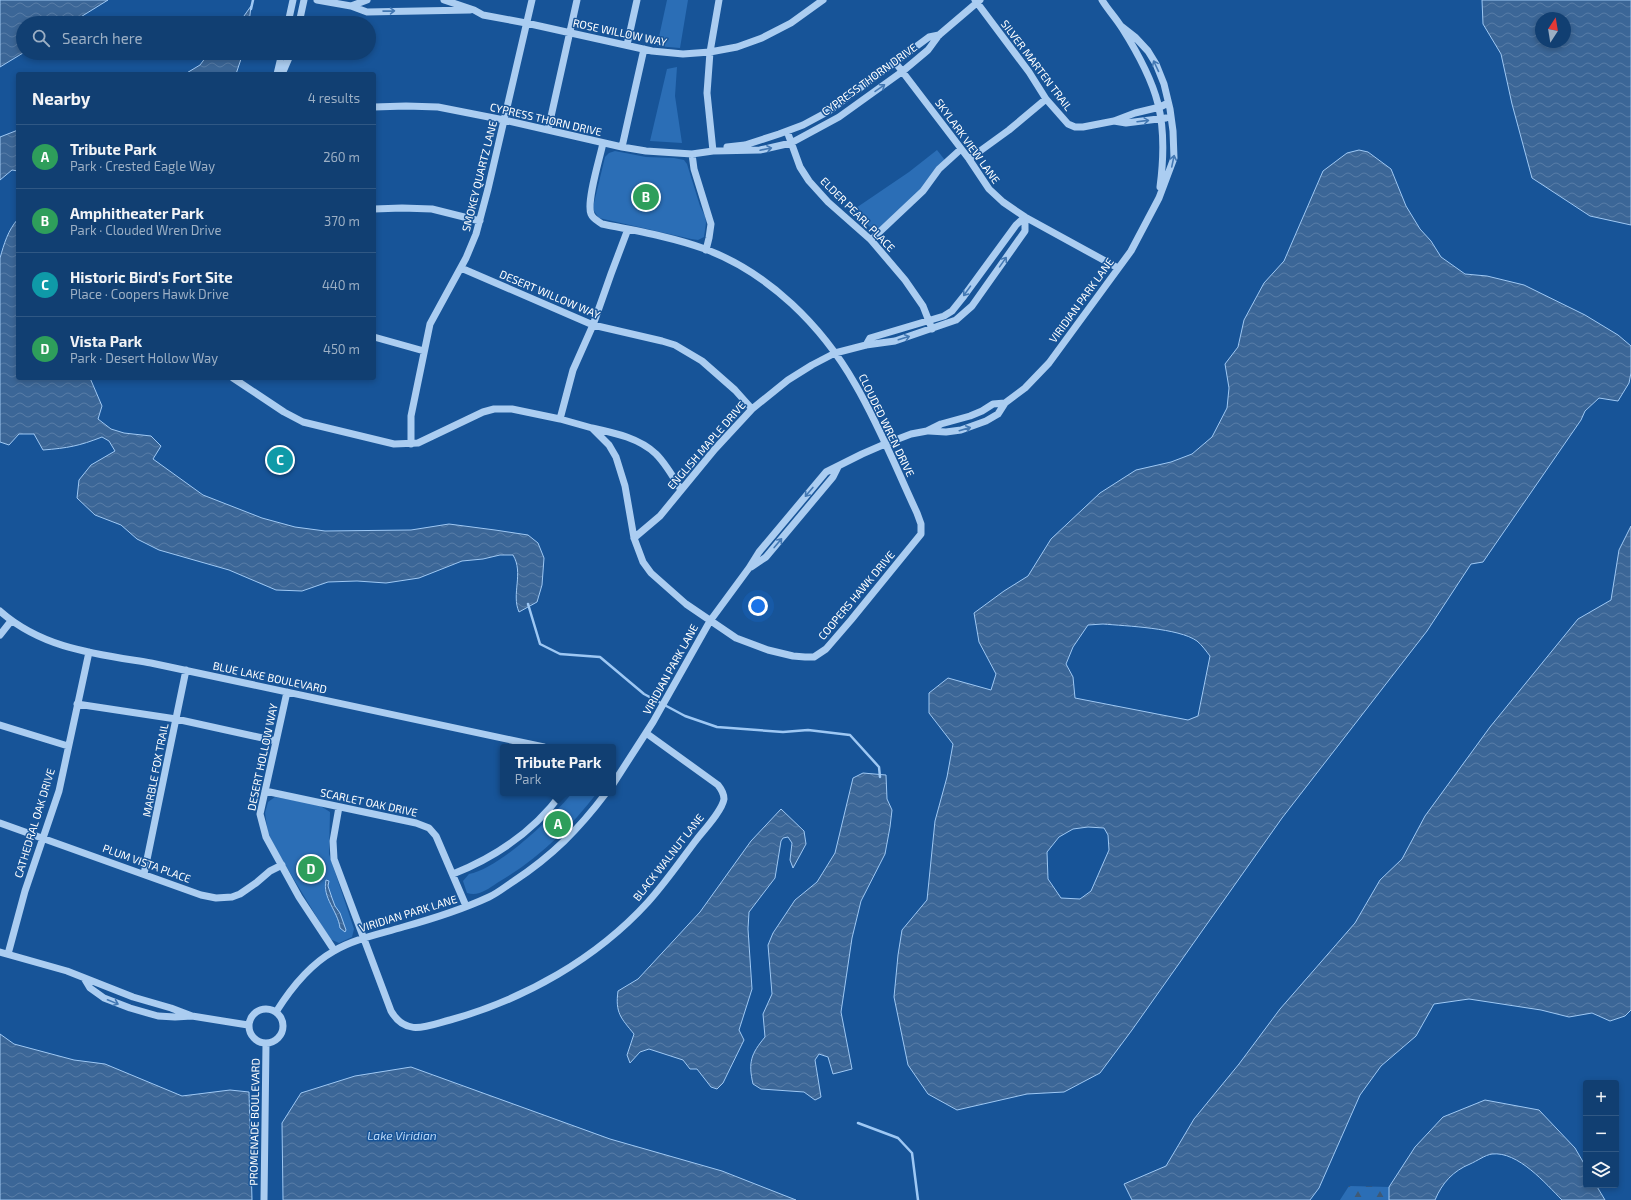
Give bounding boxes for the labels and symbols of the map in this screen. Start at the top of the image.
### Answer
one-way arrow [382,7,395,15]
north arrow [1535,12,1571,48]
street label: ROSE WILLOW WAY [572,16,669,48]
street label: SILVER MARTEN TRAIL [999,17,1076,113]
street label: CYPRESS THORN DRIVE [819,40,919,118]
one-way arrow [1152,61,1159,73]
one-way arrow [874,84,885,92]
street label: SKYLARK VIEW LANE [933,96,1003,186]
street label: CYPRESS THORN DRIVE [489,100,603,138]
one-way arrow [1136,117,1149,125]
street label: SMOKEY QUARTZ LANE [459,119,500,233]
one-way arrow [759,144,772,152]
one-way arrow [1169,155,1177,168]
street label: ELDER PEARL PLACE [818,174,898,254]
pin: B [633,182,659,212]
street label: VIRIDIAN PARK LANE [1046,255,1116,345]
one-way arrow [999,256,1007,267]
street label: DESERT WILLOW WAY [498,267,603,321]
one-way arrow [963,286,972,297]
one-way arrow [898,334,911,341]
street label: CLOUDED WREN DRIVE [856,371,918,479]
street label: ENGLISH MAPLE DRIVE [664,398,748,492]
one-way arrow [959,425,972,432]
pin: C [267,445,293,475]
one-way arrow [805,487,814,498]
one-way arrow [774,538,783,548]
street label: COOPERS HAWK DRIVE [815,548,897,642]
your location [748,596,768,616]
street label: VIRIDIAN PARK LANE [640,621,700,717]
street label: BLUE LAKE BOULEVARD [212,659,328,695]
street label: DESERT HOLLOW WAY [244,701,280,812]
street label: MARBLE FOX TRAIL [140,722,170,818]
street label: CATHEDRAL OAK DRIVE [11,767,57,879]
street label: SCARLET OAK DRIVE [319,785,419,819]
pin: A [545,809,571,839]
street label: BLACK WALNUT LANE [630,811,706,903]
street label: PLUM VISTA PLACE [101,841,193,885]
pin: D [298,854,324,884]
street label: VIRIDIAN PARK LANE [358,892,458,934]
one-way arrow [107,998,119,1006]
street label: PROMENADE BOULEVARD [246,1058,262,1186]
water label: Lake Viridian [367,1128,437,1142]

